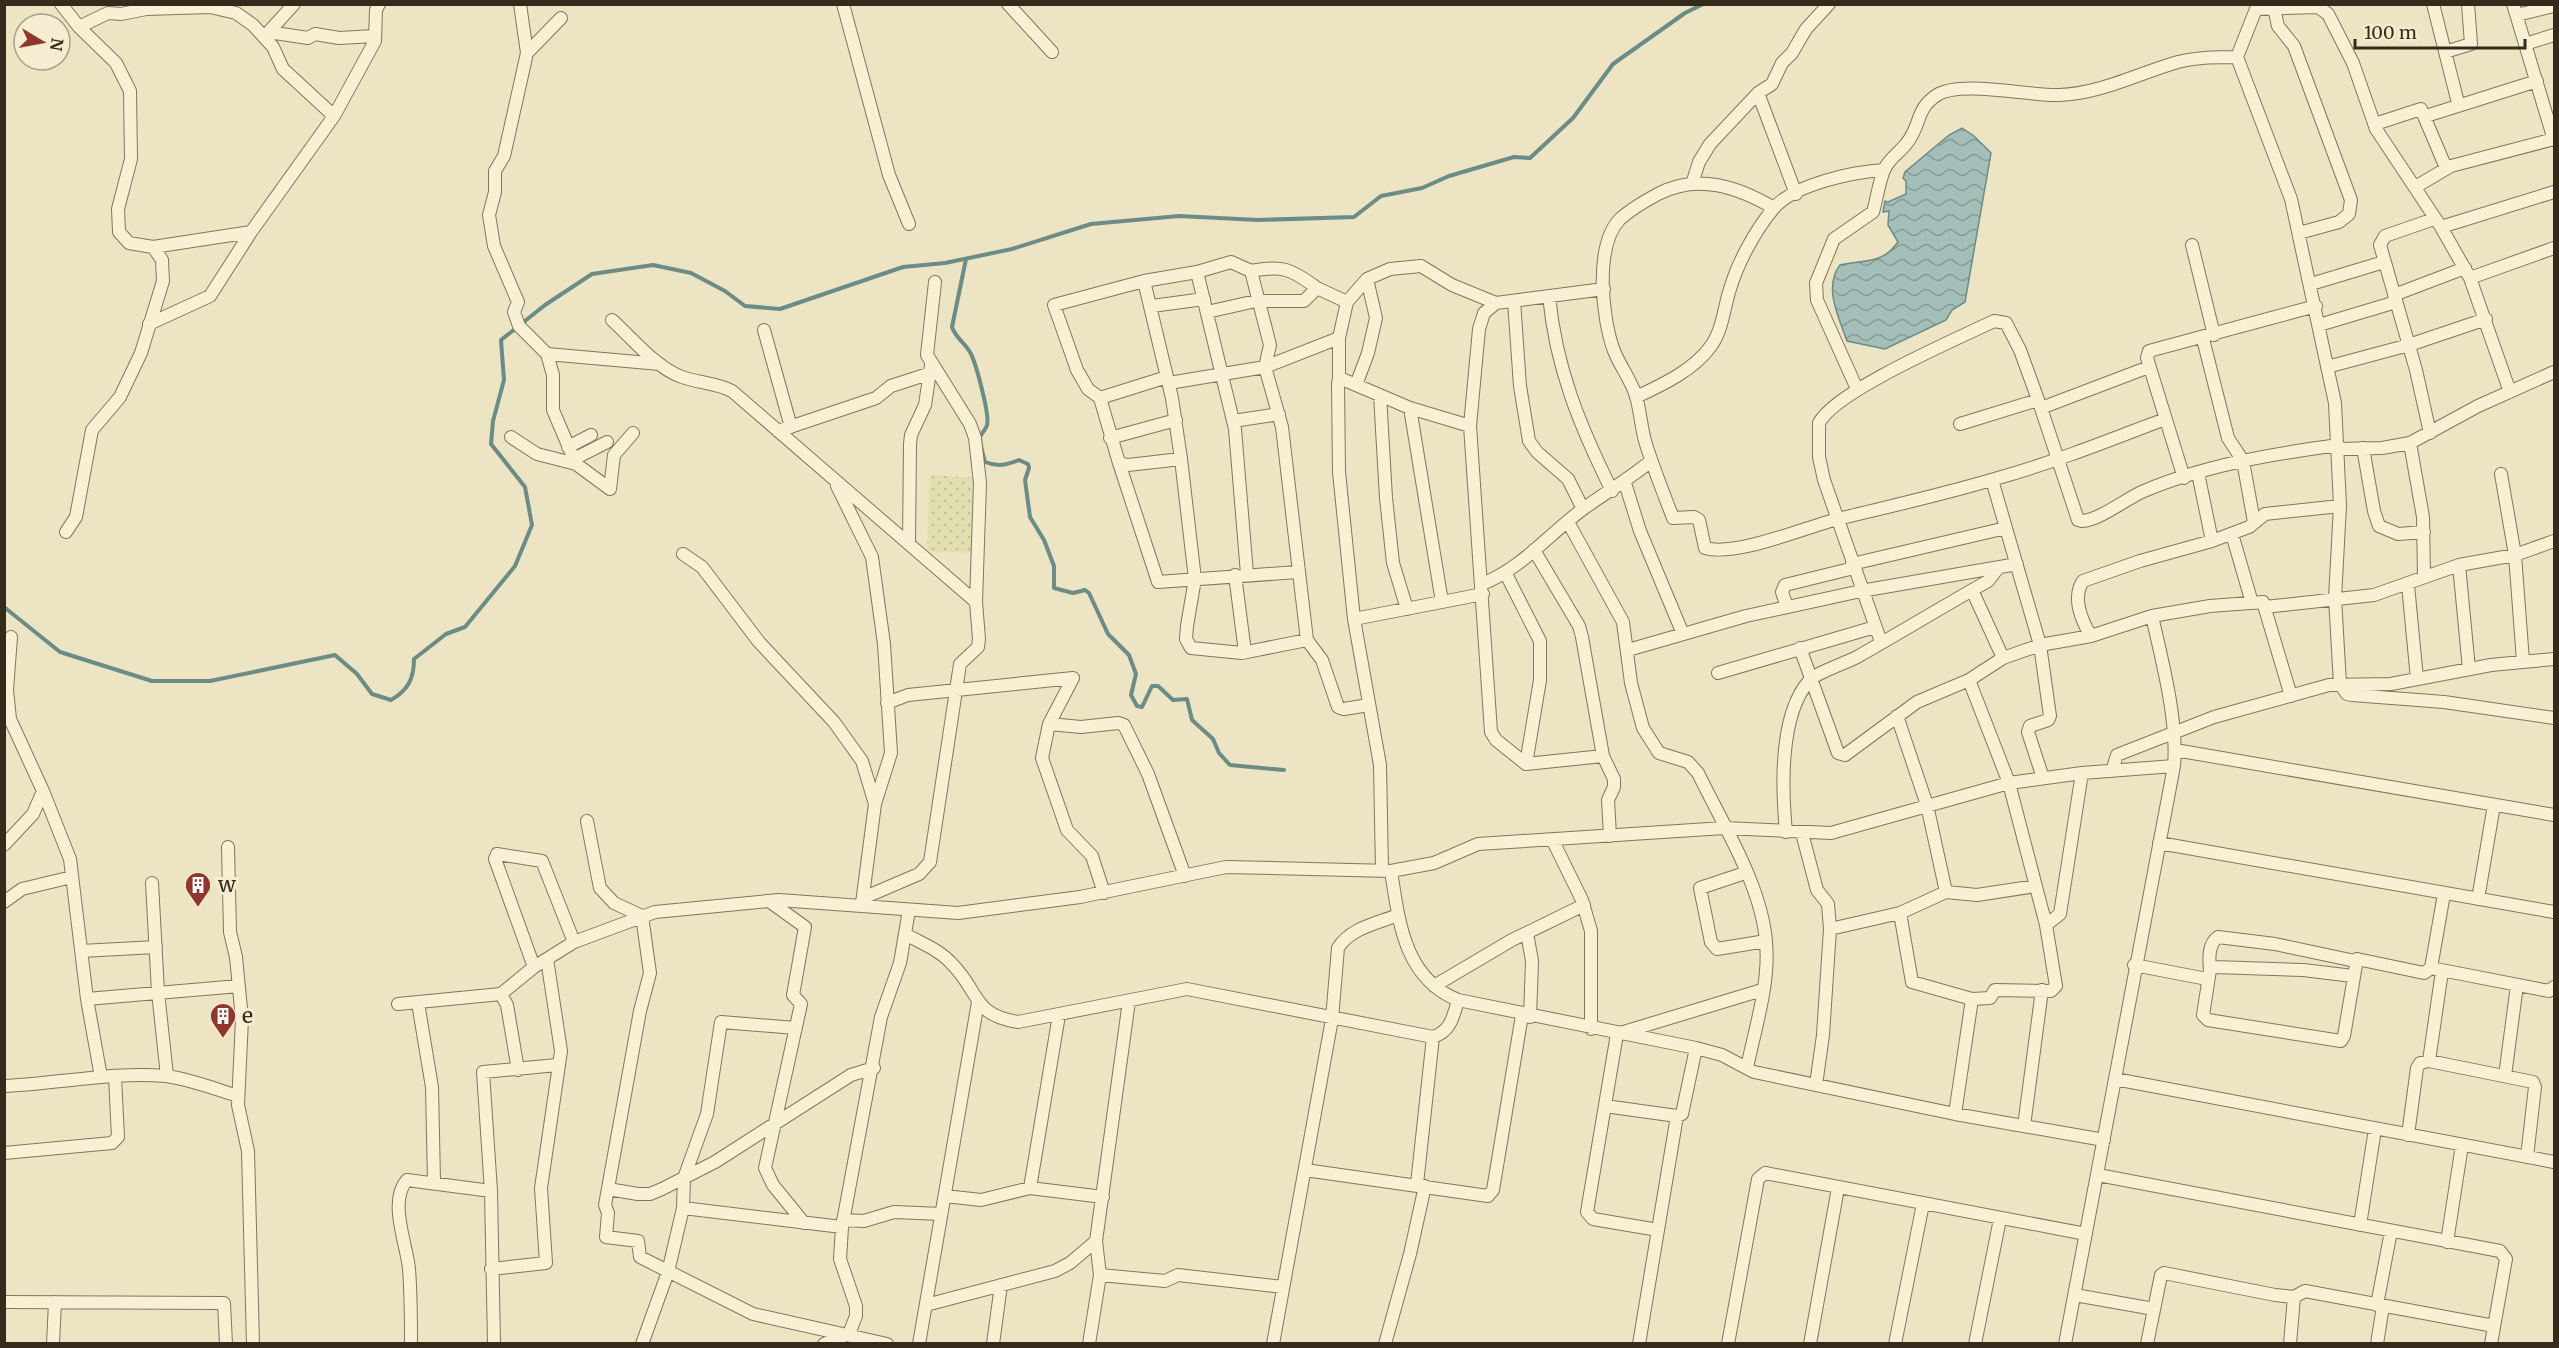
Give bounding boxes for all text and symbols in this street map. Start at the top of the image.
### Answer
north arrow [12,12,72,72]
scale bar [2355,12,2524,50]
text: 100 m [2364,21,2417,44]
text: N [46,37,68,53]
building icon: w [183,870,213,908]
place label: w [217,871,236,898]
building icon: e [208,1001,238,1039]
place label: e [242,1002,253,1029]

